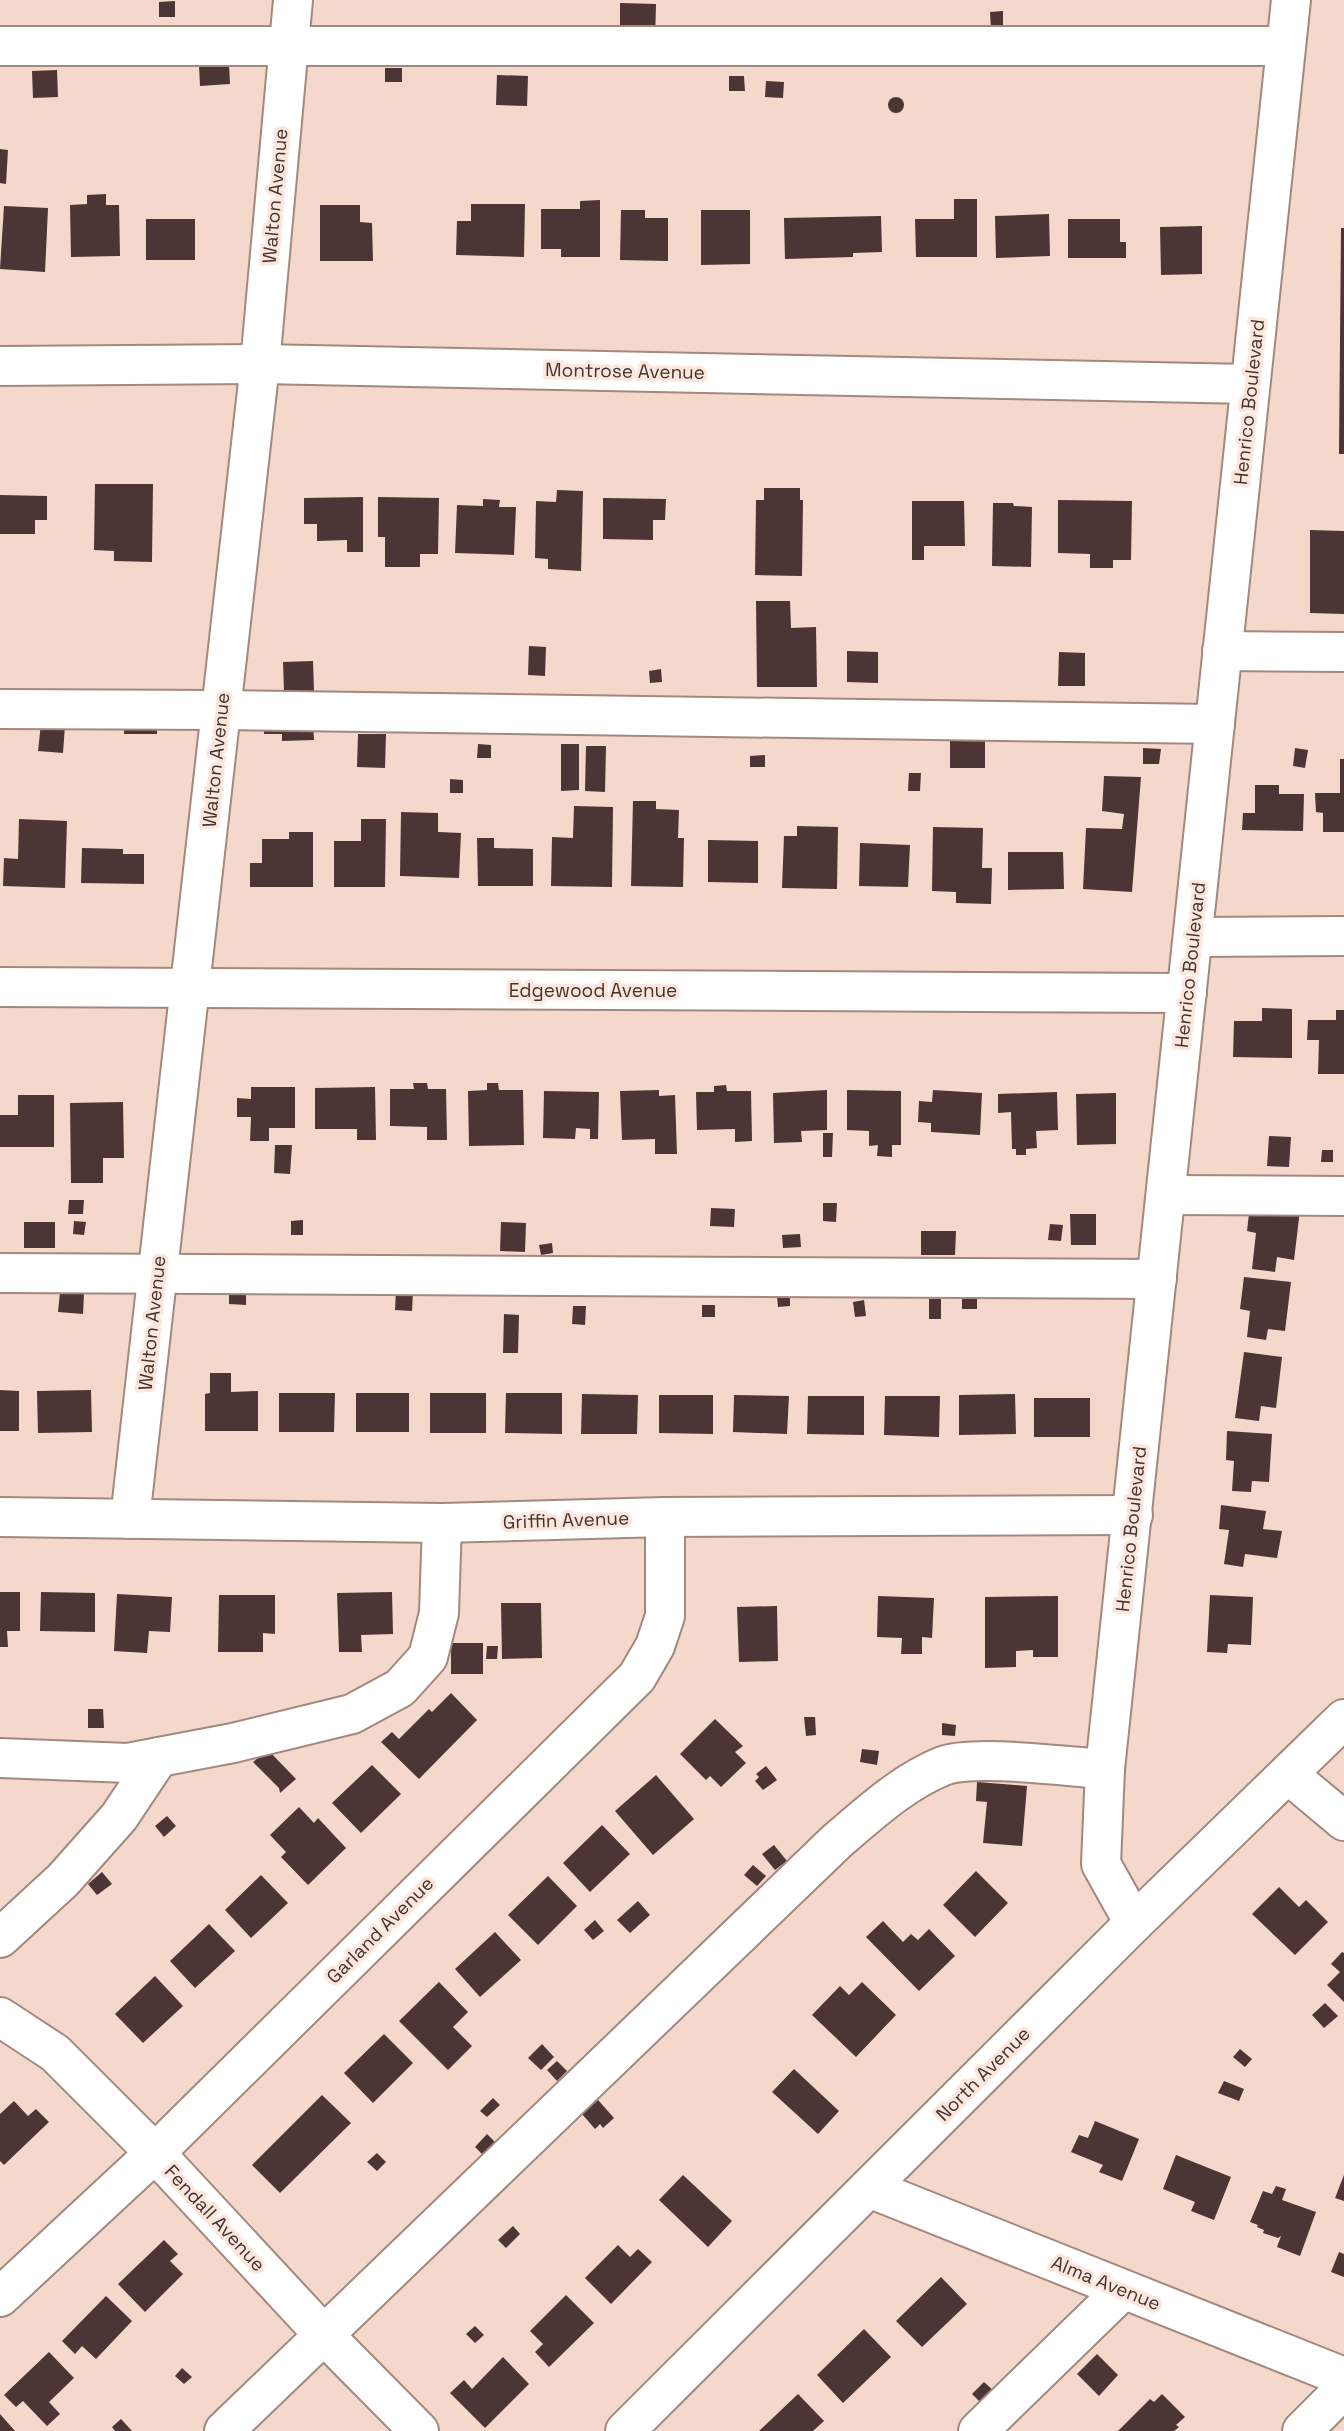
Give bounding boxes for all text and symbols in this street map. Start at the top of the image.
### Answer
street label: Walton Avenue [257,127,293,265]
street label: Henrico Boulevard [1228,318,1270,486]
street label: Montrose Avenue [545,357,705,385]
street label: Walton Avenue [196,691,236,829]
street label: Henrico Boulevard [1169,881,1211,1049]
street label: Edgewood Avenue [509,978,677,1003]
street label: Walton Avenue [132,1254,172,1392]
street label: Henrico Boulevard [1110,1445,1152,1613]
street label: Griffin Avenue [502,1505,630,1535]
street label: Garland Avenue [321,1871,439,1989]
street label: North Avenue [930,2021,1036,2127]
street label: Fendall Avenue [159,2159,271,2277]
street label: Alma Avenue [1048,2250,1164,2316]

